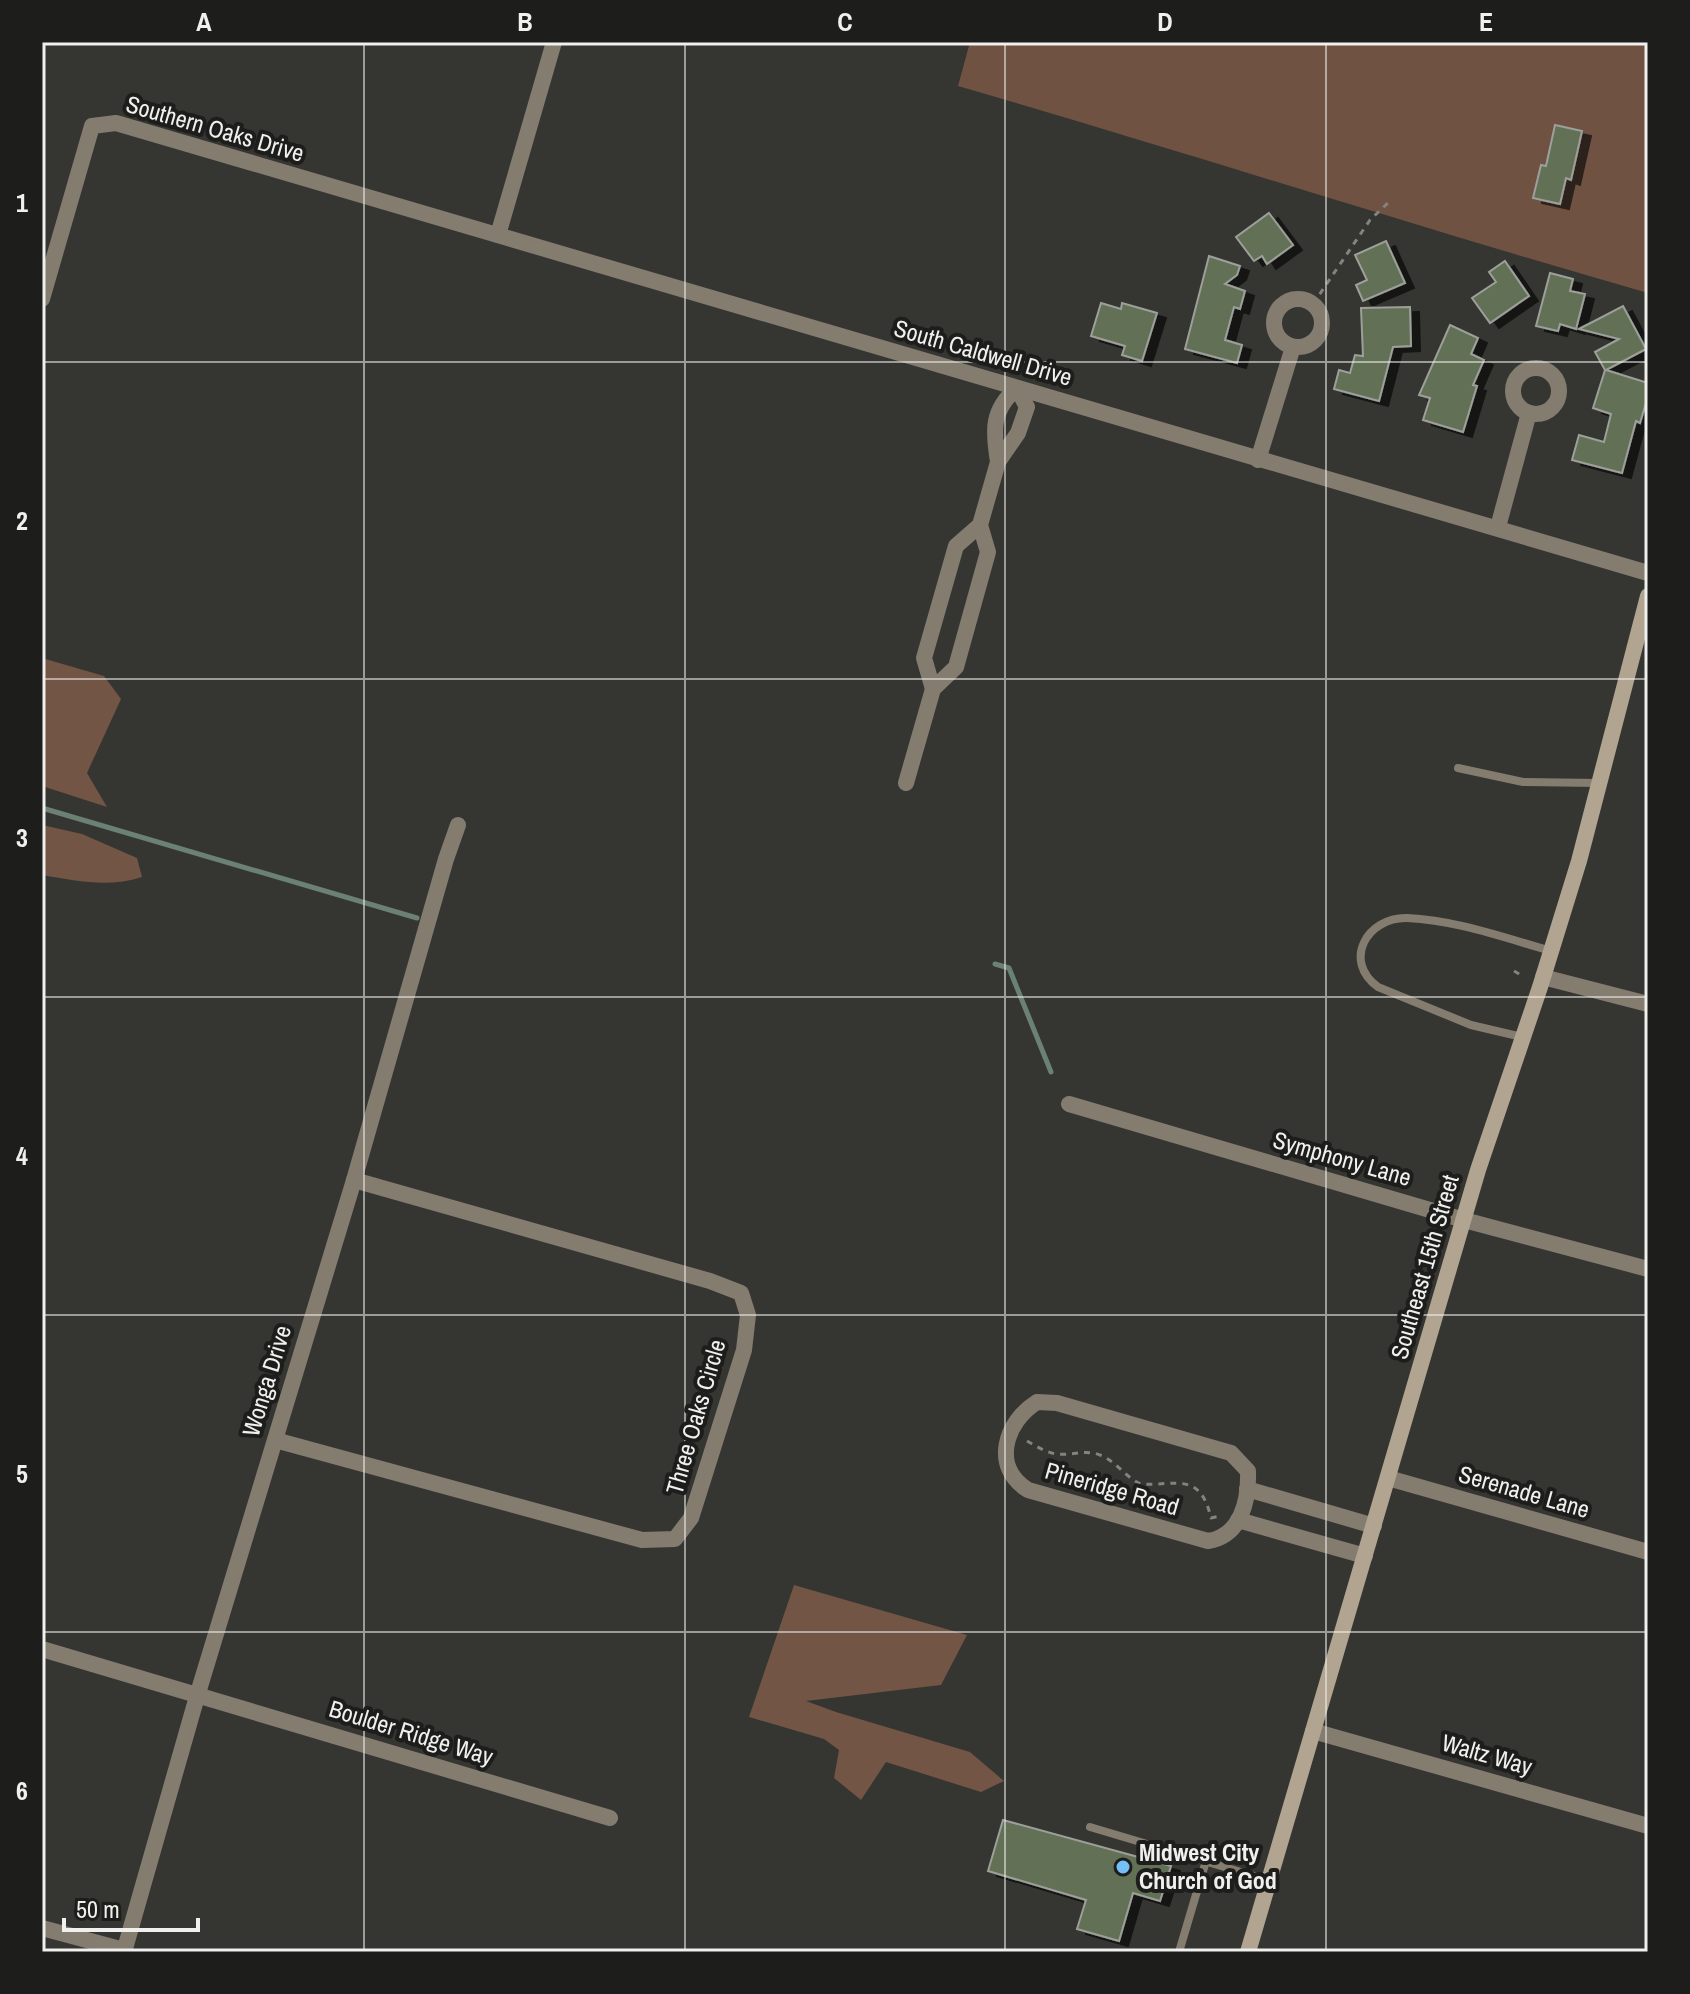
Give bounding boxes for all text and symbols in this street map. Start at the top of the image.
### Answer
text: A [196,4,212,39]
text: B [517,4,533,39]
text: C [837,4,853,39]
text: D [1157,4,1173,39]
text: E [1479,4,1493,39]
street label: Southern Oaks Drive [123,87,308,169]
text: 1 [16,185,28,220]
street label: South Caldwell Drive [891,311,1076,393]
text: 2 [16,503,28,538]
text: 3 [16,820,28,855]
street label: Symphony Lane [1270,1123,1415,1193]
text: 4 [16,1138,28,1173]
street label: Southeast 15th Street [1382,1170,1466,1363]
street label: Wonga Drive [234,1321,298,1440]
street label: Three Oaks Circle [658,1336,732,1498]
street label: Pineridge Road [1042,1454,1183,1522]
text: 5 [16,1456,28,1491]
street label: Serenade Lane [1455,1457,1593,1525]
street label: Boulder Ridge Way [325,1692,497,1772]
street label: Waltz Way [1438,1726,1536,1782]
text: 6 [16,1773,28,1808]
place label: Midwest City Church of God [1139,1836,1277,1896]
marker: Midwest City Church of God [1114,1858,1132,1876]
scale bar [64,1882,198,1932]
text: 50 m [76,1893,120,1925]

